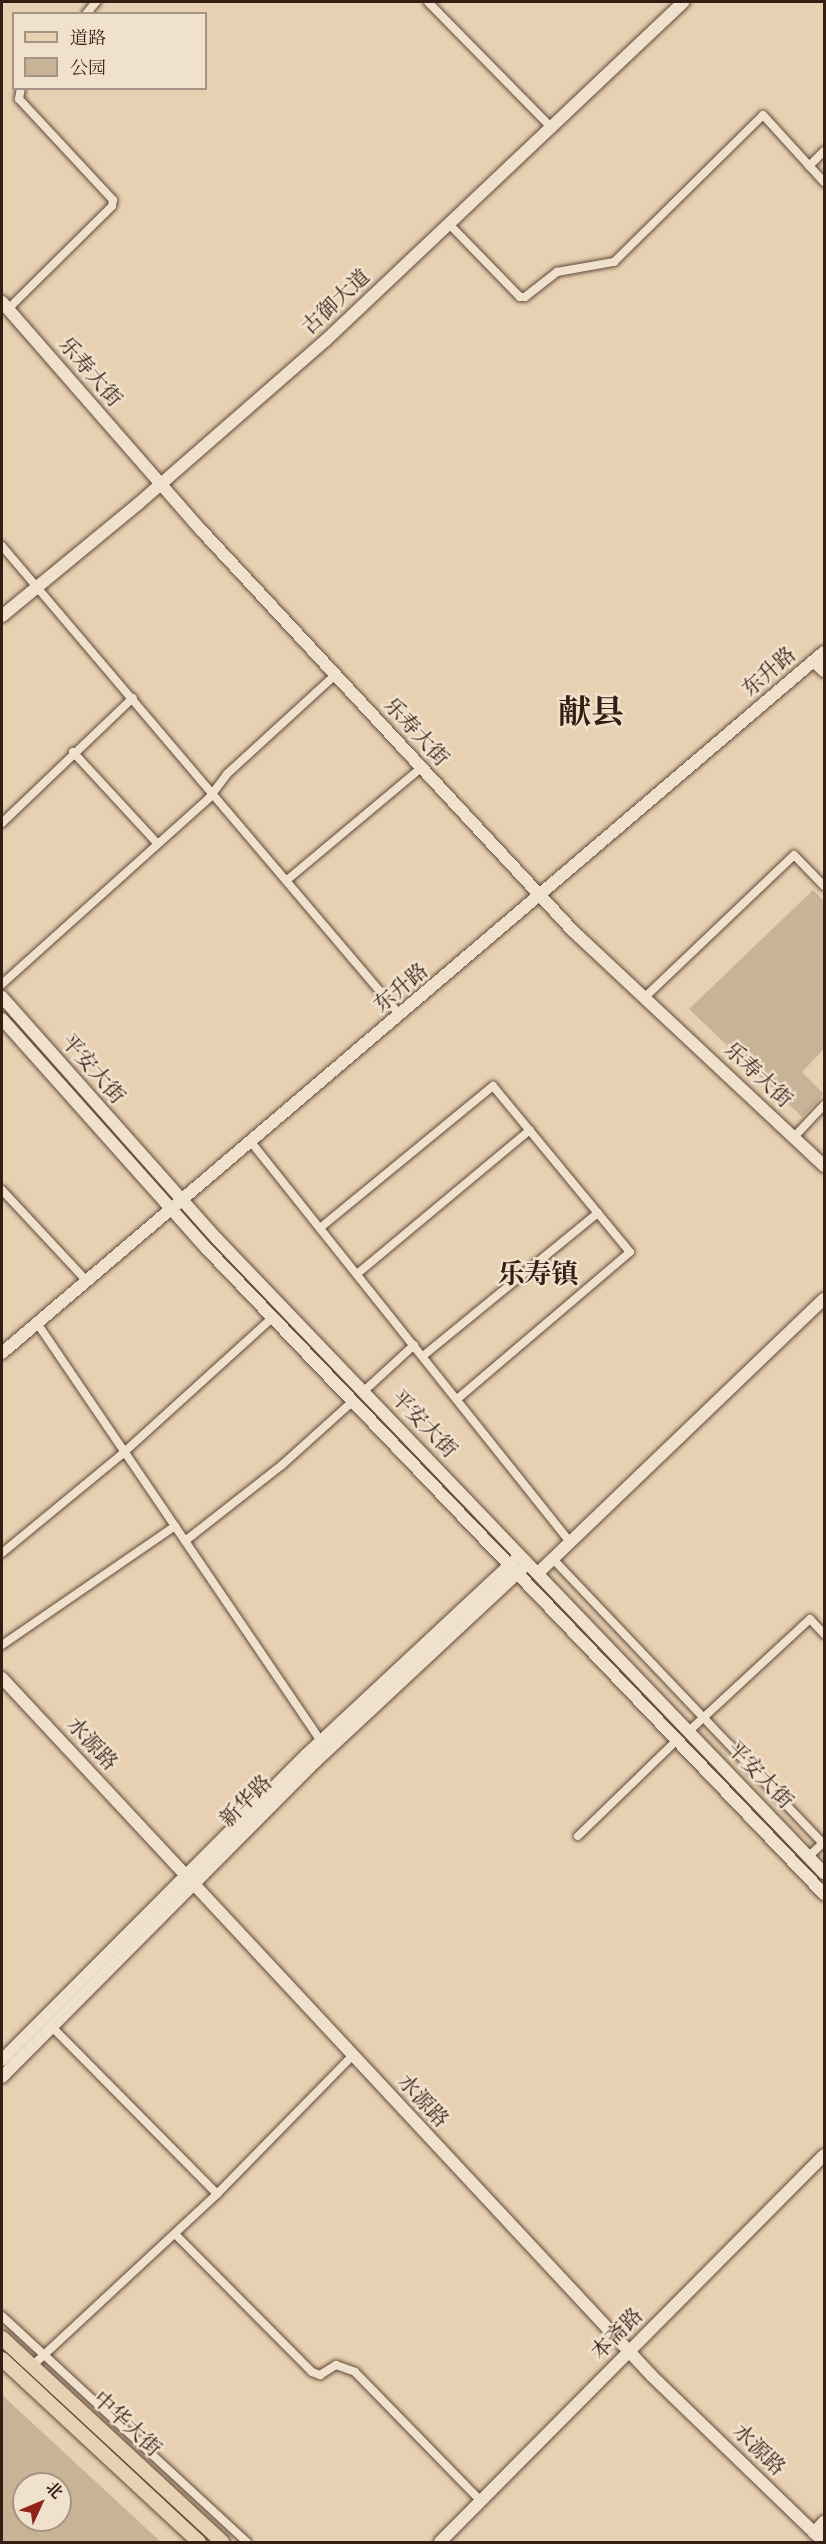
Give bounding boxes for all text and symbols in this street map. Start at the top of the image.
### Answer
legend [12,12,207,90]
text: 道路 [70,27,106,52]
text: 公园 [70,57,106,82]
street label: 古御大道 [298,265,376,341]
street label: 乐寿大街 [52,333,126,413]
street label: 东升路 [738,643,802,703]
street label: 乐寿大街 [377,694,453,772]
district label: 献县 [558,696,624,736]
street label: 东升路 [370,959,434,1019]
street label: 平安大街 [55,1030,129,1110]
street label: 乐寿大街 [718,1038,796,1114]
district label: 乐寿镇 [498,1261,578,1293]
street label: 平安大街 [385,1386,461,1464]
street label: 水源路 [60,1713,122,1777]
street label: 平安大街 [721,1737,797,1815]
street label: 新华路 [216,1771,278,1833]
street label: 水源路 [391,2070,453,2134]
street label: 本斋路 [587,2304,649,2366]
street label: 中华大街 [87,2387,165,2463]
street label: 水源路 [727,2420,789,2482]
north arrow [12,2472,72,2532]
text: 北 [40,2477,67,2504]

